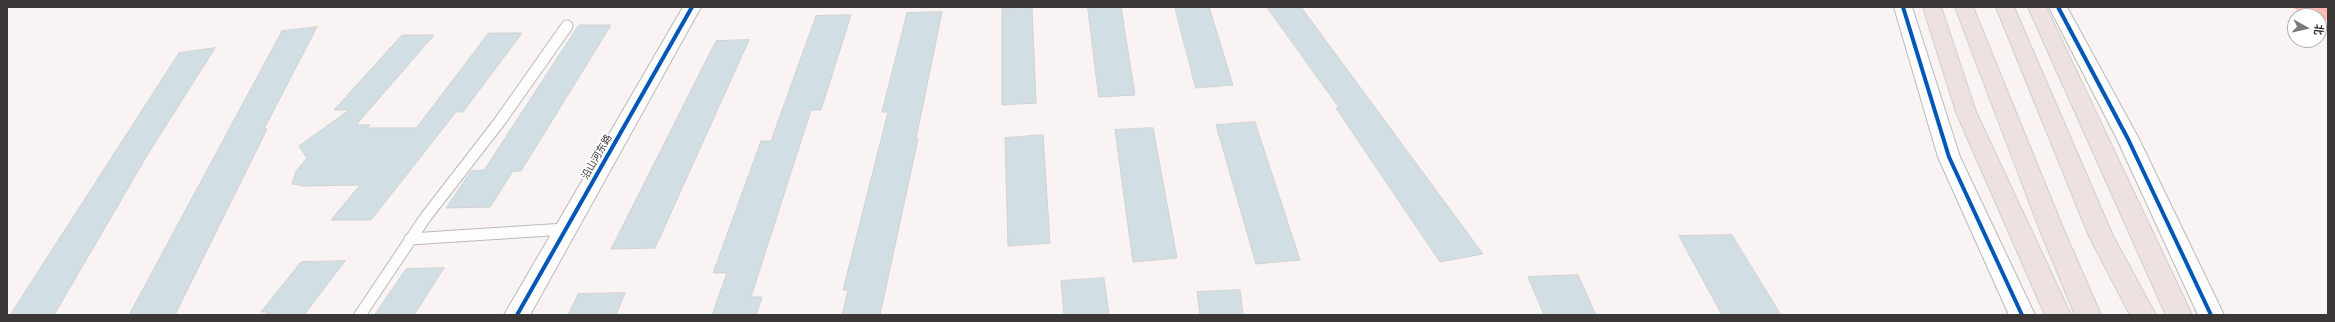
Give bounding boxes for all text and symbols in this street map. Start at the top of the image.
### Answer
north arrow [2287,8,2327,48]
text: 北 [2311,23,2326,36]
street label: 沿山河东路 [579,132,615,182]

